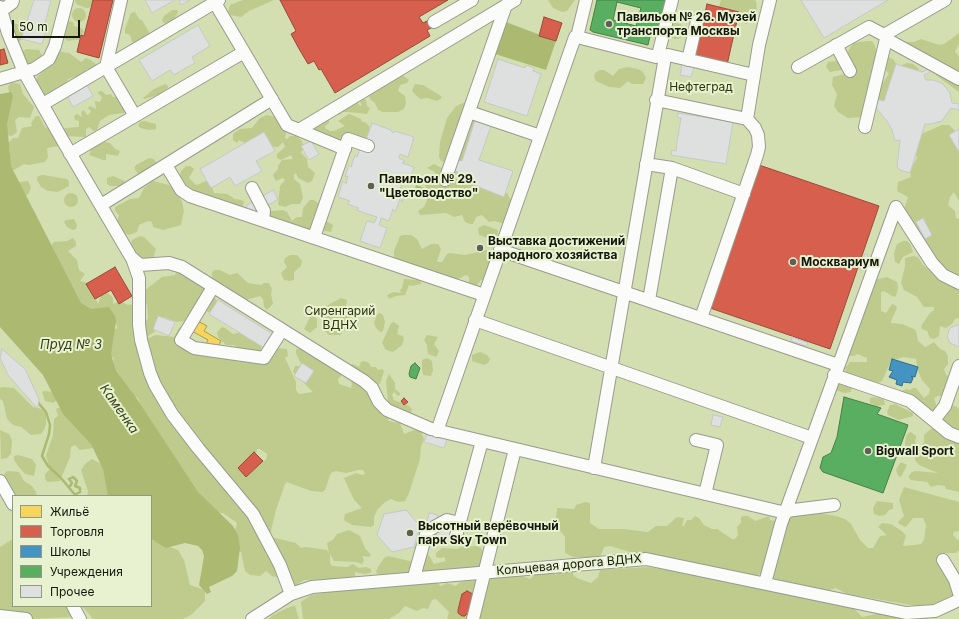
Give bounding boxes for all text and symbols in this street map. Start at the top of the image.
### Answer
place label: Павильон № 26. Музей транспорта Москвы [617,10,756,38]
scale bar [14,12,82,38]
text: 50 m [19,19,48,34]
marker: Павильон № 26. Музей транспорта Москвы [604,19,614,29]
park label: Нефтеград [669,80,733,94]
place label: Павильон № 29. "Цветоводство" [379,172,478,200]
marker: Павильон № 29. "Цветоводство" [366,181,376,191]
place label: Выставка достижений народного хозяйства [488,234,625,262]
marker: Выставка достижений народного хозяйства [475,243,485,253]
place label: Москвариум [801,255,879,269]
marker: Москвариум [788,257,798,267]
park label: Сиренгарий ВДНХ [305,304,375,332]
water label: Пруд № 3 [40,337,102,353]
water label: Каменка [96,381,142,437]
place label: Bigwall Sport [876,444,954,458]
marker: Bigwall Sport [863,446,873,456]
legend [12,495,152,607]
text: Жильё [50,504,89,519]
place label: Высотный верёвочный парк Sky Town [418,519,559,547]
text: Торговля [50,524,104,539]
marker: Высотный верёвочный парк Sky Town [405,528,415,538]
text: Школы [50,544,91,559]
street label: Кольцевая дорога ВДНХ [496,551,642,579]
text: Учреждения [50,564,123,579]
text: Прочее [50,584,95,599]

